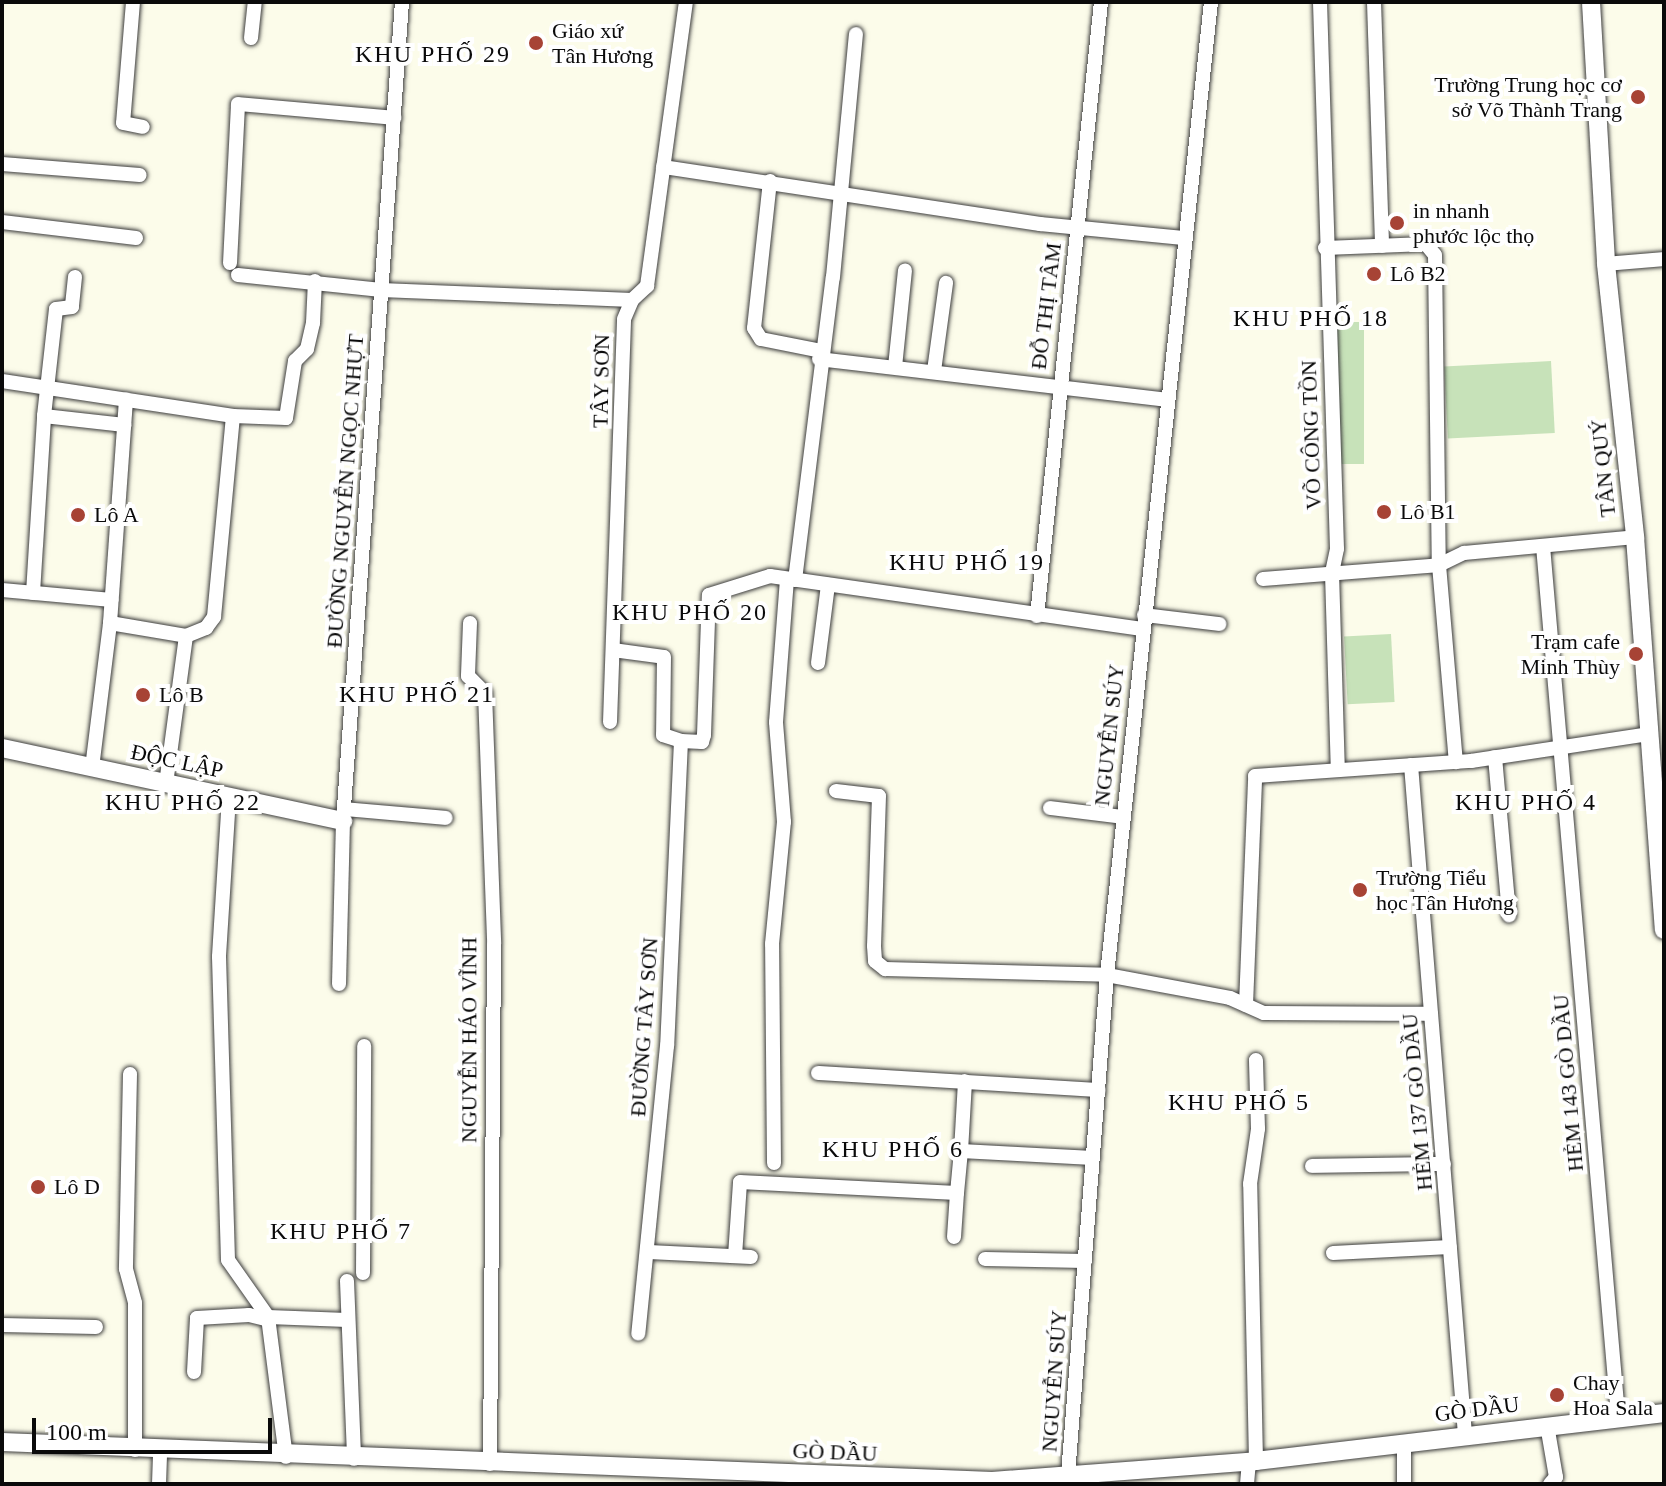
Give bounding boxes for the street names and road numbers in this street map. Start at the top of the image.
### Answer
street label: ĐỖ THỊ TÂM [1025,241,1067,371]
street label: ĐƯỜNG NGUYỄN NGỌC NHỰT [321,333,369,649]
street label: TÂY SƠN [587,333,615,429]
street label: VÕ CÔNG TỒN [1295,359,1327,511]
street label: TÂN QUÝ [1585,418,1621,518]
street label: NGUYỄN SÚY [1088,663,1130,807]
street label: ĐỘC LẬP [129,738,225,784]
street label: ĐƯỜNG TÂY SƠN [625,936,663,1118]
street label: NGUYỄN HÁO VĨNH [456,937,482,1143]
street label: HẺM 143 GÒ DẦU [1547,993,1589,1173]
street label: HẺM 137 GÒ DẦU [1396,1012,1438,1192]
street label: NGUYỄN SÚY [1036,1309,1072,1453]
street label: GÒ DẦU [1433,1391,1521,1427]
street label: GÒ DẦU [792,1437,878,1467]

